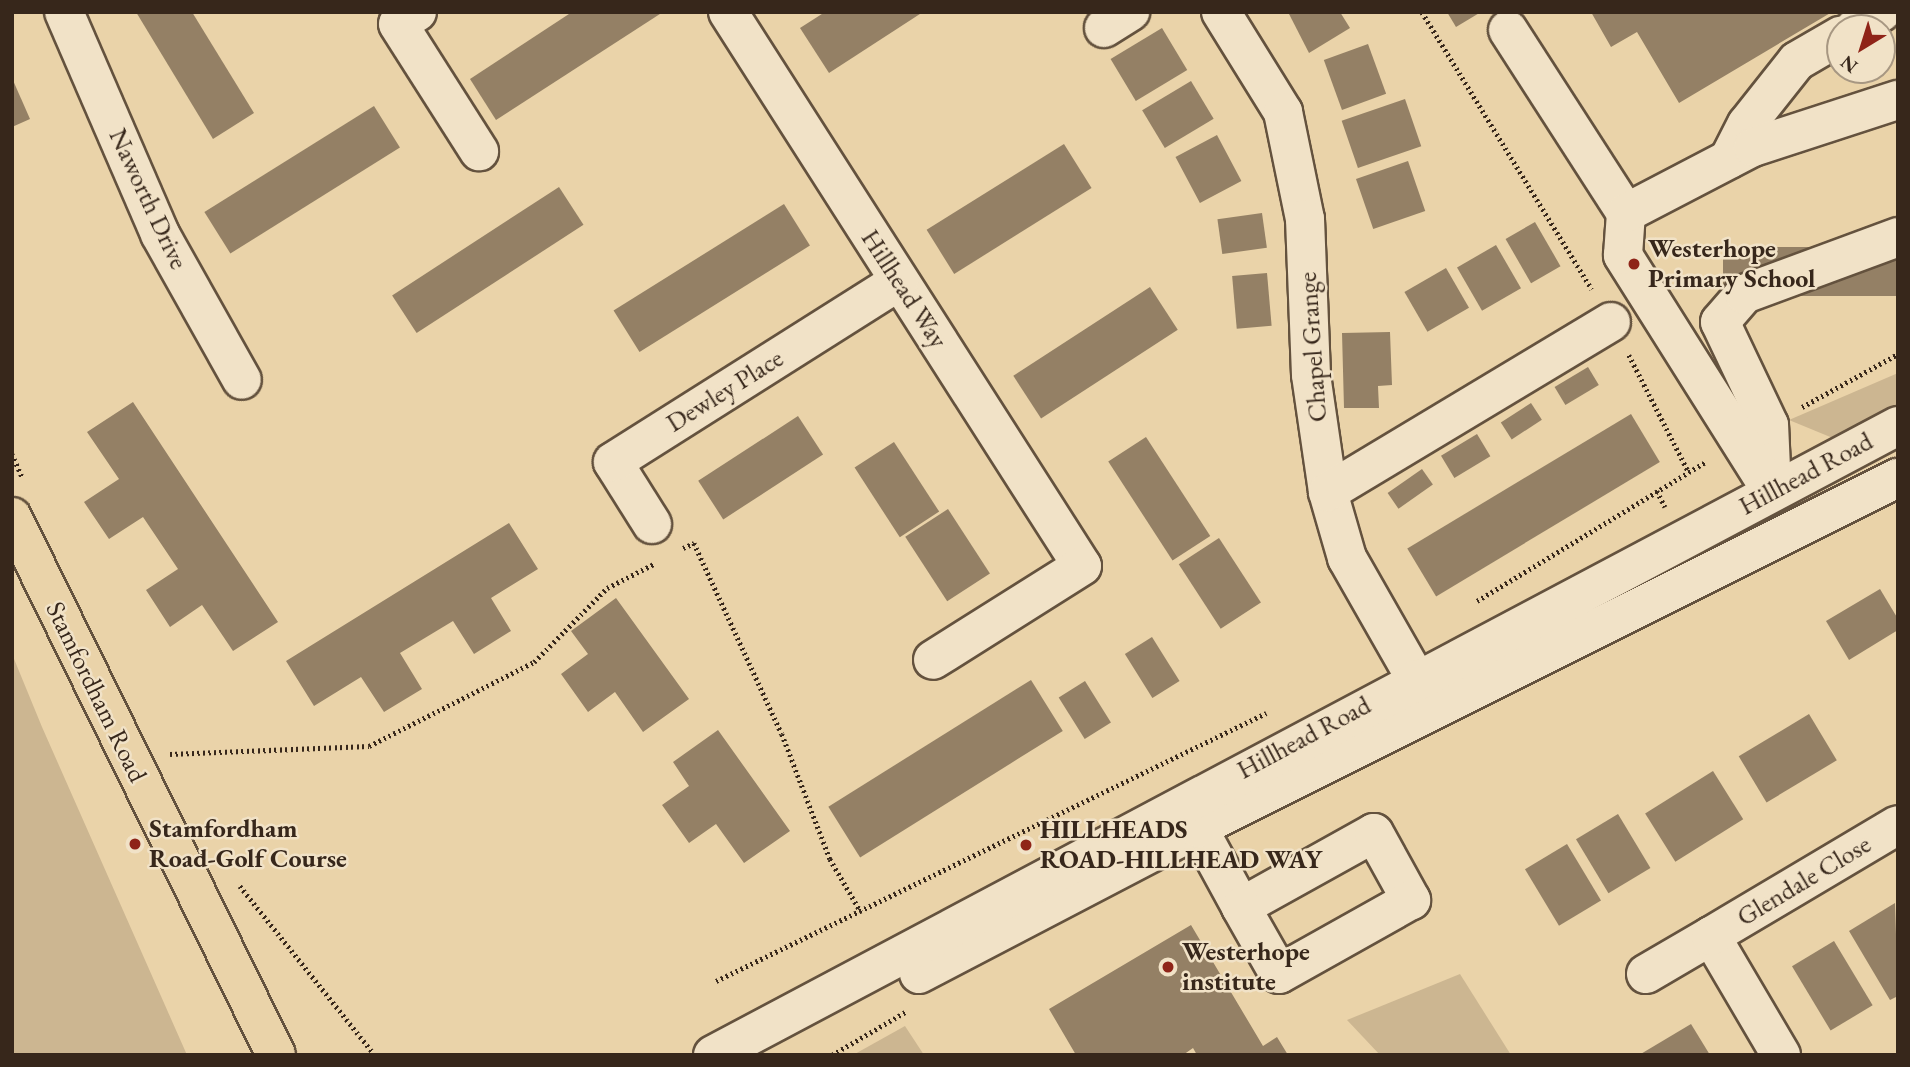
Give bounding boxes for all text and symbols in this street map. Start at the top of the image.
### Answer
north arrow [1826,14,1896,84]
text: N [1835,50,1863,79]
street label: Naworth Drive [102,124,194,274]
street label: Hillhead Way [854,224,954,354]
place label: Westerhope Primary School [1648,233,1815,294]
marker: Westerhope Primary School [1626,256,1642,272]
street label: Chapel Grange [1292,271,1334,423]
street label: Dewley Place [661,343,789,439]
street label: Hillhead Road [1734,426,1878,522]
street label: Stamfordham Road [39,597,153,787]
street label: Hillhead Road [1232,690,1376,786]
place label: Stamfordham Road-Golf Course [149,813,347,874]
place label: HILLHEADS ROAD-HILLHEAD WAY [1040,814,1322,876]
street label: Glendale Close [1732,829,1876,933]
marker: Stamfordham Road-Golf Course [127,836,143,852]
marker: HILLHEADS ROAD-HILLHEAD WAY [1018,837,1034,853]
place label: Westerhope institute [1182,936,1310,998]
marker: Westerhope institute [1160,959,1176,975]

